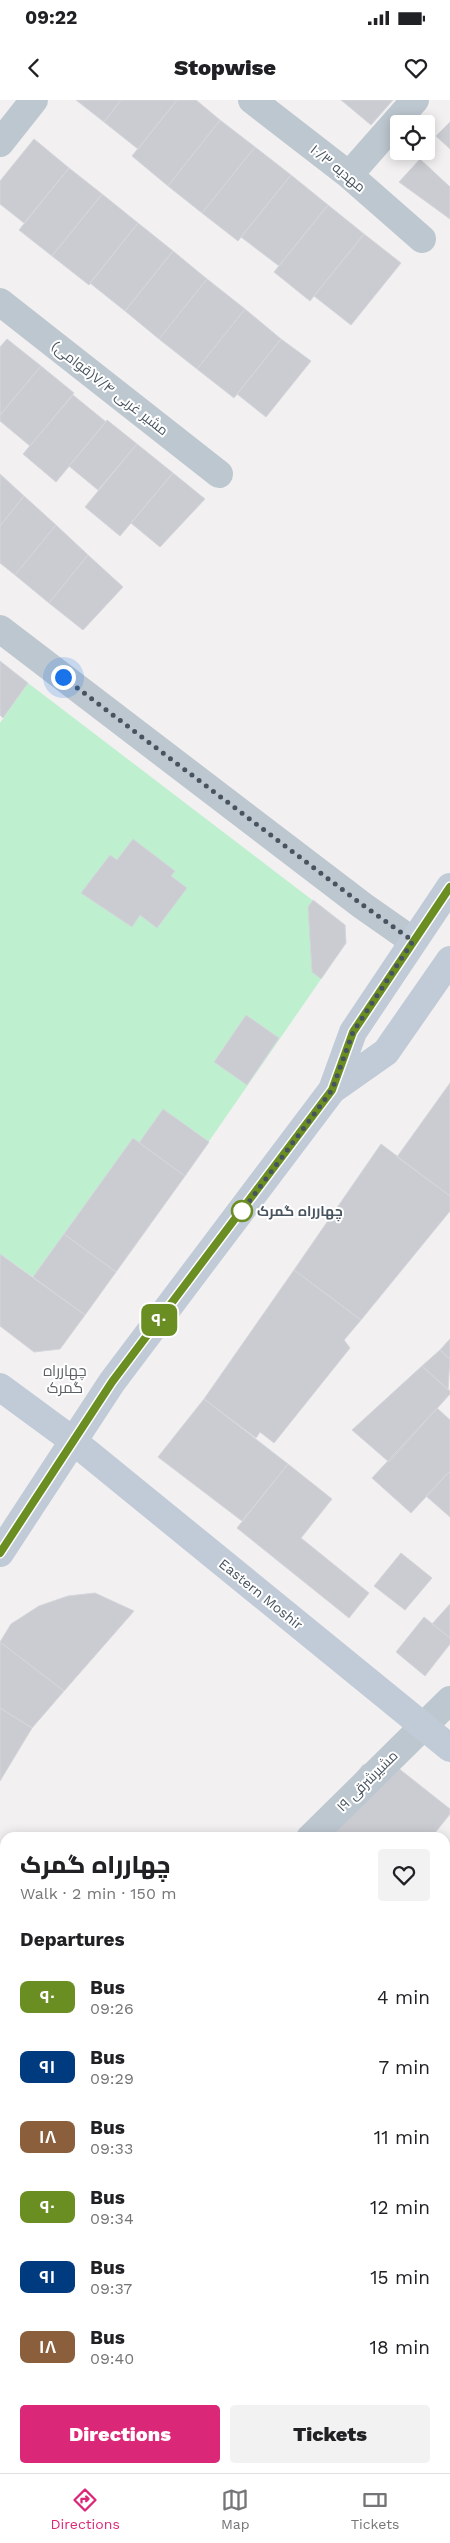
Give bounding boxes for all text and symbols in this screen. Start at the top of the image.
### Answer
text: 09:22 [25,6,77,29]
icon: back [20,54,48,82]
icon: heart [402,54,430,82]
text: Stopwise [174,55,276,80]
map controls [390,115,435,160]
button: locate [390,115,435,160]
street label: مهدیه ۱۰/۳ [307,141,369,195]
street label: (قوامی)مشیر غربی ۷/۴ [49,338,171,438]
your location [51,665,76,690]
marker: چهارراه گمرک [231,1200,253,1222]
place label: چهارراه گمرک [257,1203,343,1222]
line badge: ۹۰ [136,1304,182,1336]
text: ۹۰ [151,1309,167,1330]
district label: چهارراه گمرک [43,1362,87,1397]
street label: Eastern Moshir [216,1555,306,1633]
street label: مشیرشرقی ۱۹ [333,1747,401,1815]
button: heart [378,1849,430,1901]
text: چهارراه گمرک [20,1851,171,1879]
text: Walk · 2 min · 150 m [20,1884,177,1903]
text: Departures [20,1928,125,1951]
text: Bus [90,1976,125,1999]
text: ۹۰ [40,1986,55,2007]
text: 4 min [377,1986,430,2009]
text: 09:26 [90,1999,134,2018]
text: Bus [90,2046,125,2069]
text: ۹۱ [39,2056,56,2077]
text: 7 min [379,2056,430,2079]
text: 09:29 [90,2069,134,2088]
text: Bus [90,2116,125,2139]
text: ۱۸ [38,2126,57,2147]
text: 11 min [374,2126,430,2149]
text: 09:33 [90,2139,133,2158]
text: Bus [90,2186,125,2209]
text: ۹۰ [40,2196,55,2217]
text: 12 min [370,2196,430,2219]
text: 09:34 [90,2209,134,2228]
text: Bus [90,2256,125,2279]
text: ۹۱ [39,2266,56,2287]
text: 15 min [370,2266,430,2289]
text: 09:37 [90,2279,132,2298]
text: Bus [90,2326,125,2349]
text: ۱۸ [38,2336,57,2357]
text: 18 min [369,2336,430,2359]
text: 09:40 [90,2349,134,2368]
button: Directions [20,2405,220,2463]
button: Tickets [230,2405,430,2463]
tab: Directions [51,2486,120,2532]
tab: Map [221,2486,250,2532]
tab: Tickets [351,2486,399,2532]

